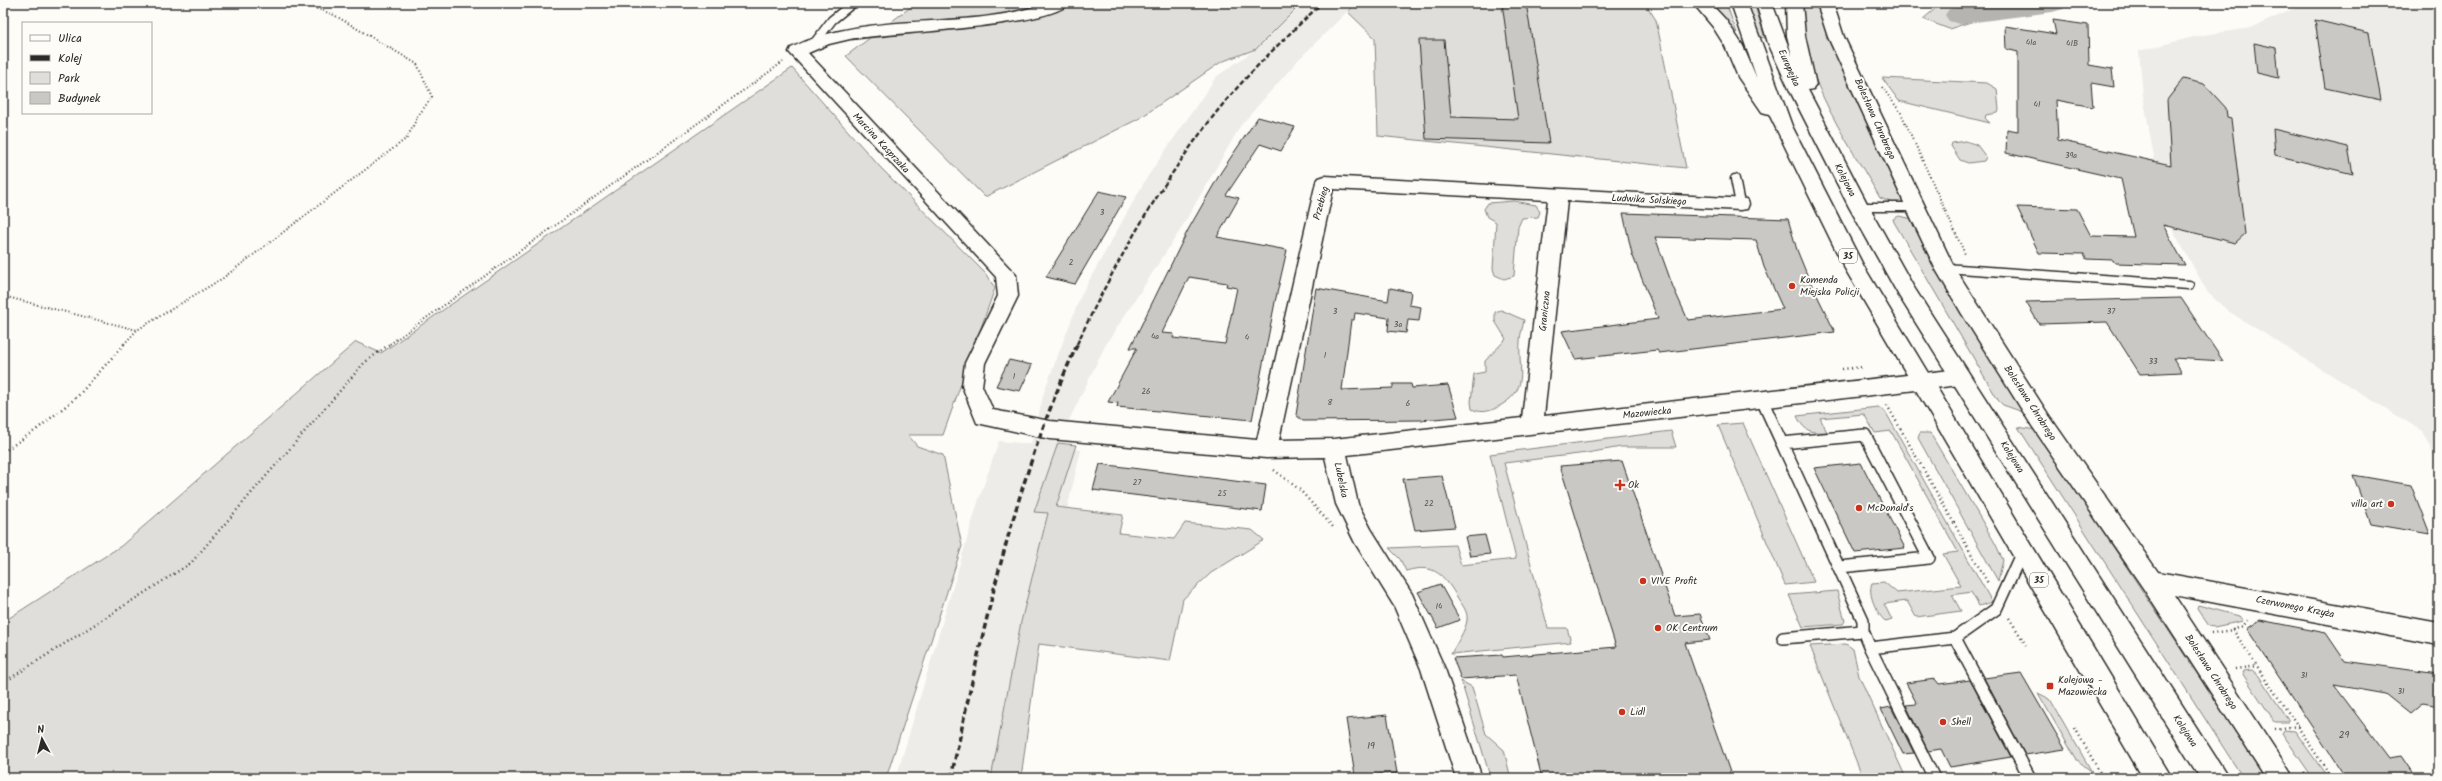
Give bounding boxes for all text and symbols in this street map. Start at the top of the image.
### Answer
legend [22,22,152,114]
text: Ulica [58,29,82,48]
house number: 41a [2026,36,2037,49]
house number: 41B [2066,37,2078,50]
street label: Europejka [1774,47,1805,90]
text: Kolej [58,49,83,68]
text: Park [58,69,80,88]
street label: Bolesława Chrobrego [1850,76,1900,163]
text: Budynek [58,89,101,108]
house number: 41 [2034,98,2041,111]
street label: Marcina Kasprzaka [848,109,914,177]
house number: 39a [2065,149,2077,162]
street label: Kolejowa [1830,160,1860,200]
street label: Przebieg [1309,184,1333,222]
street label: Ludwika Solskiego [1611,190,1687,210]
house number: 3 [1100,206,1105,219]
road number: 35 [1839,249,1857,263]
house number: 2 [1069,256,1074,269]
place label: Komenda Miejska Policji [1800,272,1860,300]
marker: Komenda Miejska Policji [1787,281,1797,291]
street label: Graniczna [1535,290,1555,332]
house number: 3 [1333,305,1338,318]
house number: 37 [2107,305,2115,318]
house number: 3a [1394,318,1402,331]
house number: 4a [1151,330,1159,343]
house number: 4 [1245,331,1250,344]
house number: 1 [1324,349,1327,362]
house number: 33 [2148,355,2158,368]
street label: Bolesława Chrobrego [1999,362,2061,444]
house number: 1 [1013,370,1016,383]
house number: 26 [1141,385,1151,398]
house number: 8 [1328,396,1333,409]
house number: 6 [1406,397,1410,410]
street label: Mazowiecka [1622,402,1672,424]
street label: Kolejowa [1996,438,2028,477]
street label: Lubelska [1329,461,1353,500]
house number: 27 [1133,476,1141,489]
place label: Ok [1628,477,1639,493]
marker: Ok [1615,480,1625,490]
house number: 25 [1218,487,1227,500]
place label: villa art [2351,496,2383,512]
house number: 22 [1424,497,1434,510]
marker: villa art [2386,499,2396,509]
place label: McDonald's [1867,500,1914,516]
marker: McDonald's [1854,503,1864,513]
place label: VIVE Profit [1651,573,1697,589]
road number: 35 [2030,573,2048,587]
marker: VIVE Profit [1638,576,1648,586]
street label: Czerwonego Krzyża [2254,592,2336,623]
house number: 14 [1436,600,1443,613]
place label: OK Centrum [1666,620,1718,636]
marker: OK Centrum [1653,623,1663,633]
street label: Bolesława Chrobrego [2180,631,2242,713]
house number: 31 [2300,669,2308,682]
place label: Kolejowa - Mazowiecka [2058,672,2107,700]
marker: Kolejowa - Mazowiecka [2045,681,2055,691]
house number: 31 [2397,685,2405,698]
place label: Lidl [1630,704,1646,720]
marker: Lidl [1617,707,1627,717]
street label: Kolejowa [2169,712,2202,751]
place label: Shell [1951,714,1972,730]
marker: Shell [1938,717,1948,727]
north arrow [22,719,62,759]
text: N [36,721,45,739]
house number: 29 [2339,727,2349,743]
house number: 19 [1367,738,1375,754]

